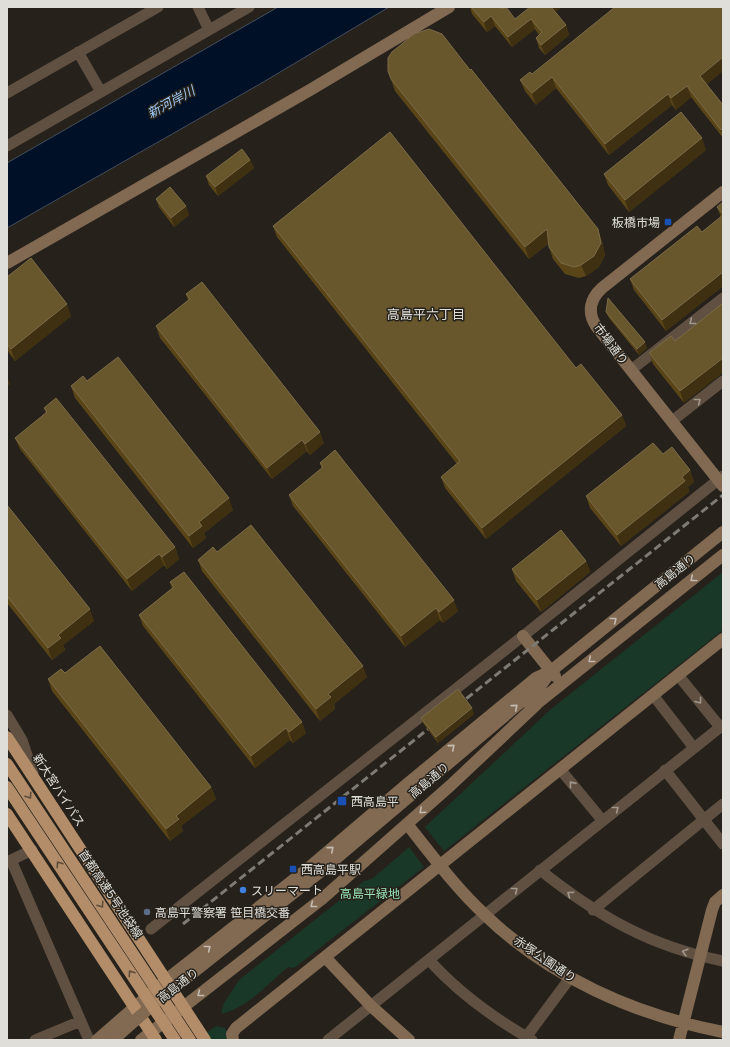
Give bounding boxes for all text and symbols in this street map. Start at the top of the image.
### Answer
water label: 新河岸川 [144,80,200,123]
place label: 板橋市場 [612,214,660,231]
marker: 板橋市場 [663,217,673,227]
district label: 高島平六丁目 [387,305,465,324]
one-way arrow [690,317,697,324]
street label: 市場通り [590,320,632,368]
one-way arrow [693,399,700,406]
street label: 高島通り [651,549,699,593]
one-way arrow [690,574,697,581]
one-way arrow [609,618,616,625]
one-way arrow [589,656,596,663]
one-way arrow [694,697,702,704]
one-way arrow [511,705,518,712]
one-way arrow [448,745,455,752]
street label: 新大宮バイパス [29,750,89,830]
street label: 高島通り [405,758,453,802]
one-way arrow [570,781,577,788]
one-way arrow [24,792,32,799]
place label: 西高島平 [351,793,399,810]
marker: 西高島平 [336,795,348,807]
one-way arrow [419,806,427,814]
one-way arrow [612,807,619,814]
street label: 首都高速5号池袋線 [75,846,147,942]
one-way arrow [327,847,334,854]
one-way arrow [56,861,64,868]
place label: 西高島平駅 [301,861,361,878]
marker: 西高島平駅 [288,864,298,874]
place label: スリーマート [251,882,323,899]
marker: スリーマート [238,885,248,895]
park label: 高島平緑地 [340,885,400,902]
one-way arrow [510,888,517,895]
one-way arrow [567,891,574,898]
one-way arrow [96,900,103,907]
one-way arrow [311,901,318,908]
place label: 高島平警察署 笹目橋交番 [155,904,290,921]
marker: 高島平警察署 笹目橋交番 [142,907,152,917]
street label: 赤塚公園通り [510,932,580,986]
one-way arrow [203,945,210,952]
one-way arrow [682,948,689,957]
street label: 高島通り [154,964,202,1006]
one-way arrow [129,970,136,977]
one-way arrow [197,989,204,996]

